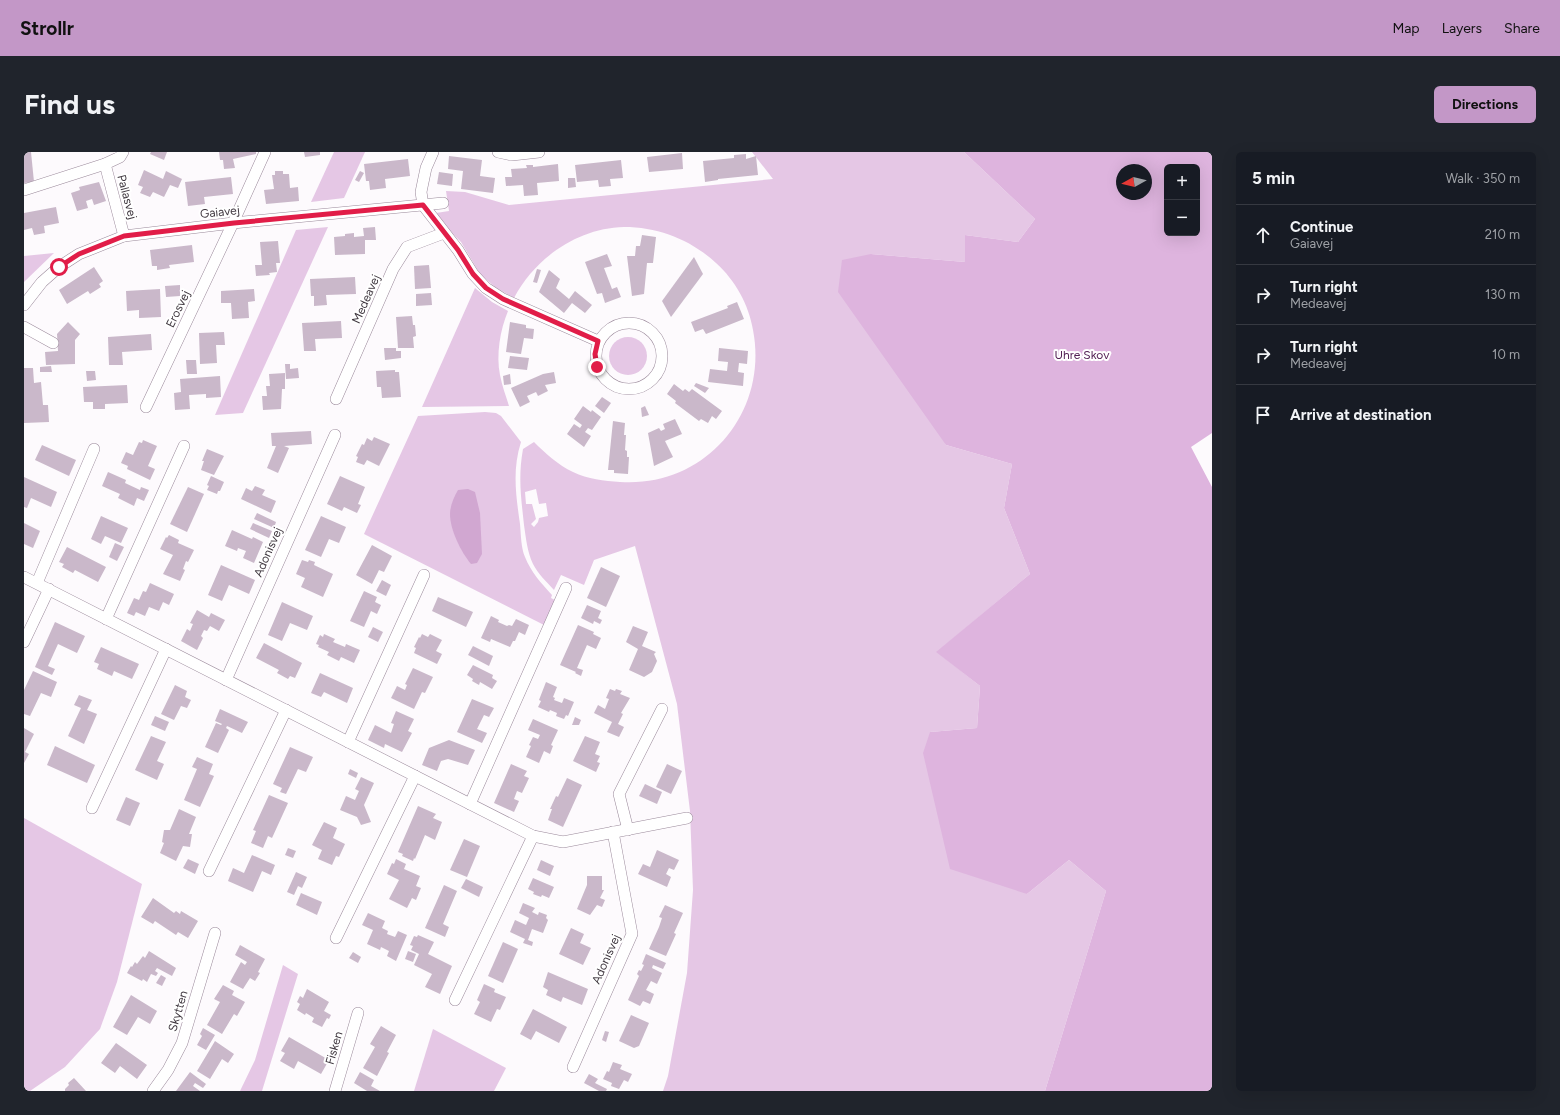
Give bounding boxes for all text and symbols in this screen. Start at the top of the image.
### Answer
text: Strollr [20,17,74,40]
text: Map [1392,20,1420,37]
text: Layers [1442,20,1482,37]
text: Share [1504,20,1540,37]
button: Directions [1434,86,1536,123]
text: Find us [24,87,115,121]
north arrow [1116,164,1152,200]
map controls [1164,164,1200,236]
button: + [1164,164,1200,200]
text: 5 min [1252,168,1295,188]
text: Walk · 350 m [1445,171,1520,186]
street label: Pallasvej [114,173,140,221]
button: − [1164,200,1200,236]
street label: Gaiavej [199,203,241,221]
text: Continue [1290,218,1353,236]
icon: ahead [1252,224,1274,246]
text: 210 m [1485,227,1520,242]
text: Gaiavej [1290,236,1333,251]
route start [50,258,68,276]
street label: Medeavej [349,272,383,326]
text: Turn right [1290,278,1358,296]
icon: right [1252,284,1274,306]
text: 130 m [1485,287,1520,302]
street label: Erosvej [163,288,193,330]
text: Medeavej [1290,296,1347,311]
text: Turn right [1290,338,1358,356]
icon: right [1252,344,1274,366]
text: 10 m [1492,347,1520,362]
park label: Uhre Skov [1055,348,1110,362]
text: Medeavej [1290,356,1347,371]
route end [588,358,606,376]
icon: arrive [1252,404,1274,426]
text: Arrive at destination [1290,406,1431,424]
street label: Adonisvej [251,525,285,579]
street label: Adonisvej [589,932,623,986]
street label: Skytten [166,989,191,1033]
street label: Fisken [323,1030,345,1066]

